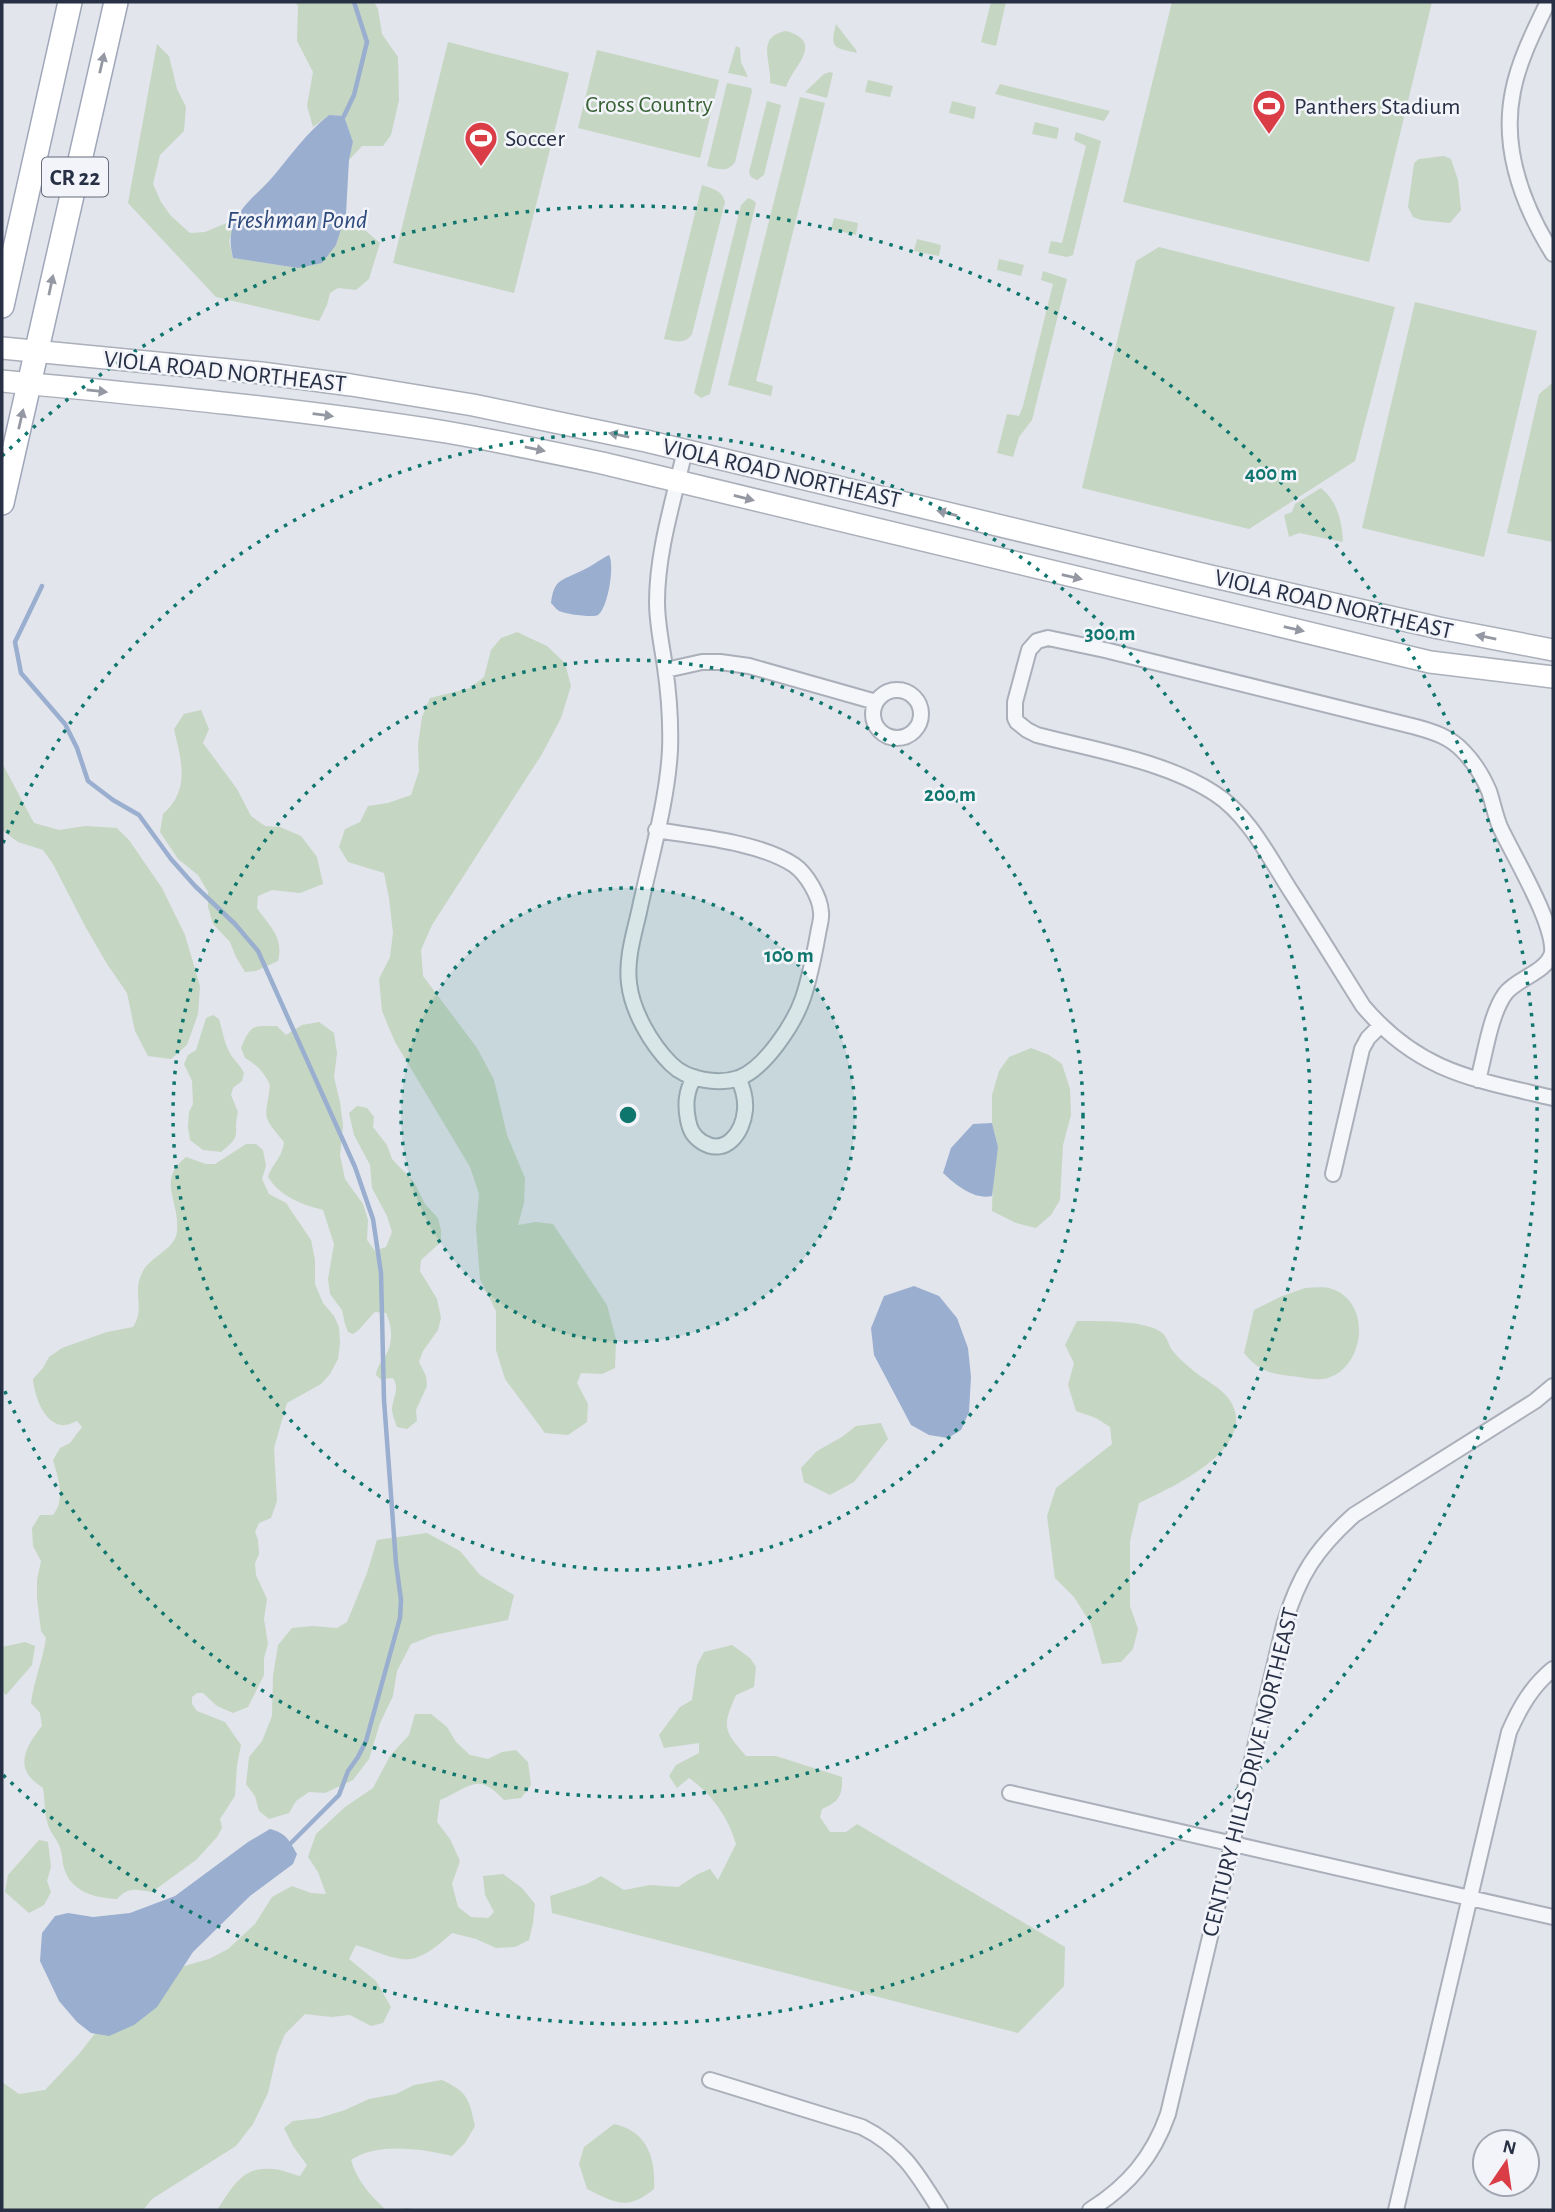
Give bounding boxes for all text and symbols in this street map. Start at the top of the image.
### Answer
one-way arrow [97,52,108,74]
sports icon: Panthers Stadium [1250,87,1288,136]
park label: Cross Country [585,93,713,117]
place label: Panthers Stadium [1294,95,1460,119]
sports icon: Soccer [462,119,500,168]
place label: Soccer [505,127,565,151]
road number: CR 22 [42,158,108,196]
water label: Freshman Pond [226,207,368,233]
one-way arrow [46,274,57,296]
street label: VIOLA ROAD NORTHEAST [102,347,348,397]
one-way arrow [86,385,108,396]
one-way arrow [16,408,27,430]
one-way arrow [312,410,334,421]
one-way arrow [608,429,630,440]
street label: VIOLA ROAD NORTHEAST [660,435,904,513]
one-way arrow [524,444,546,455]
text: 400 m [1245,463,1297,484]
one-way arrow [733,492,755,503]
one-way arrow [936,507,958,518]
street label: VIOLA ROAD NORTHEAST [1212,566,1456,644]
one-way arrow [1061,572,1083,583]
text: 300 m [1084,623,1136,644]
one-way arrow [1283,624,1305,635]
one-way arrow [1475,632,1497,643]
text: 200 m [924,784,976,805]
text: 100 m [764,945,814,966]
centre of rings [616,1103,640,1127]
street label: CENTURY HILLS DRIVE NORTHEAST [1198,1605,1304,1939]
north arrow [1471,2128,1541,2198]
text: N [1501,2137,1518,2159]

